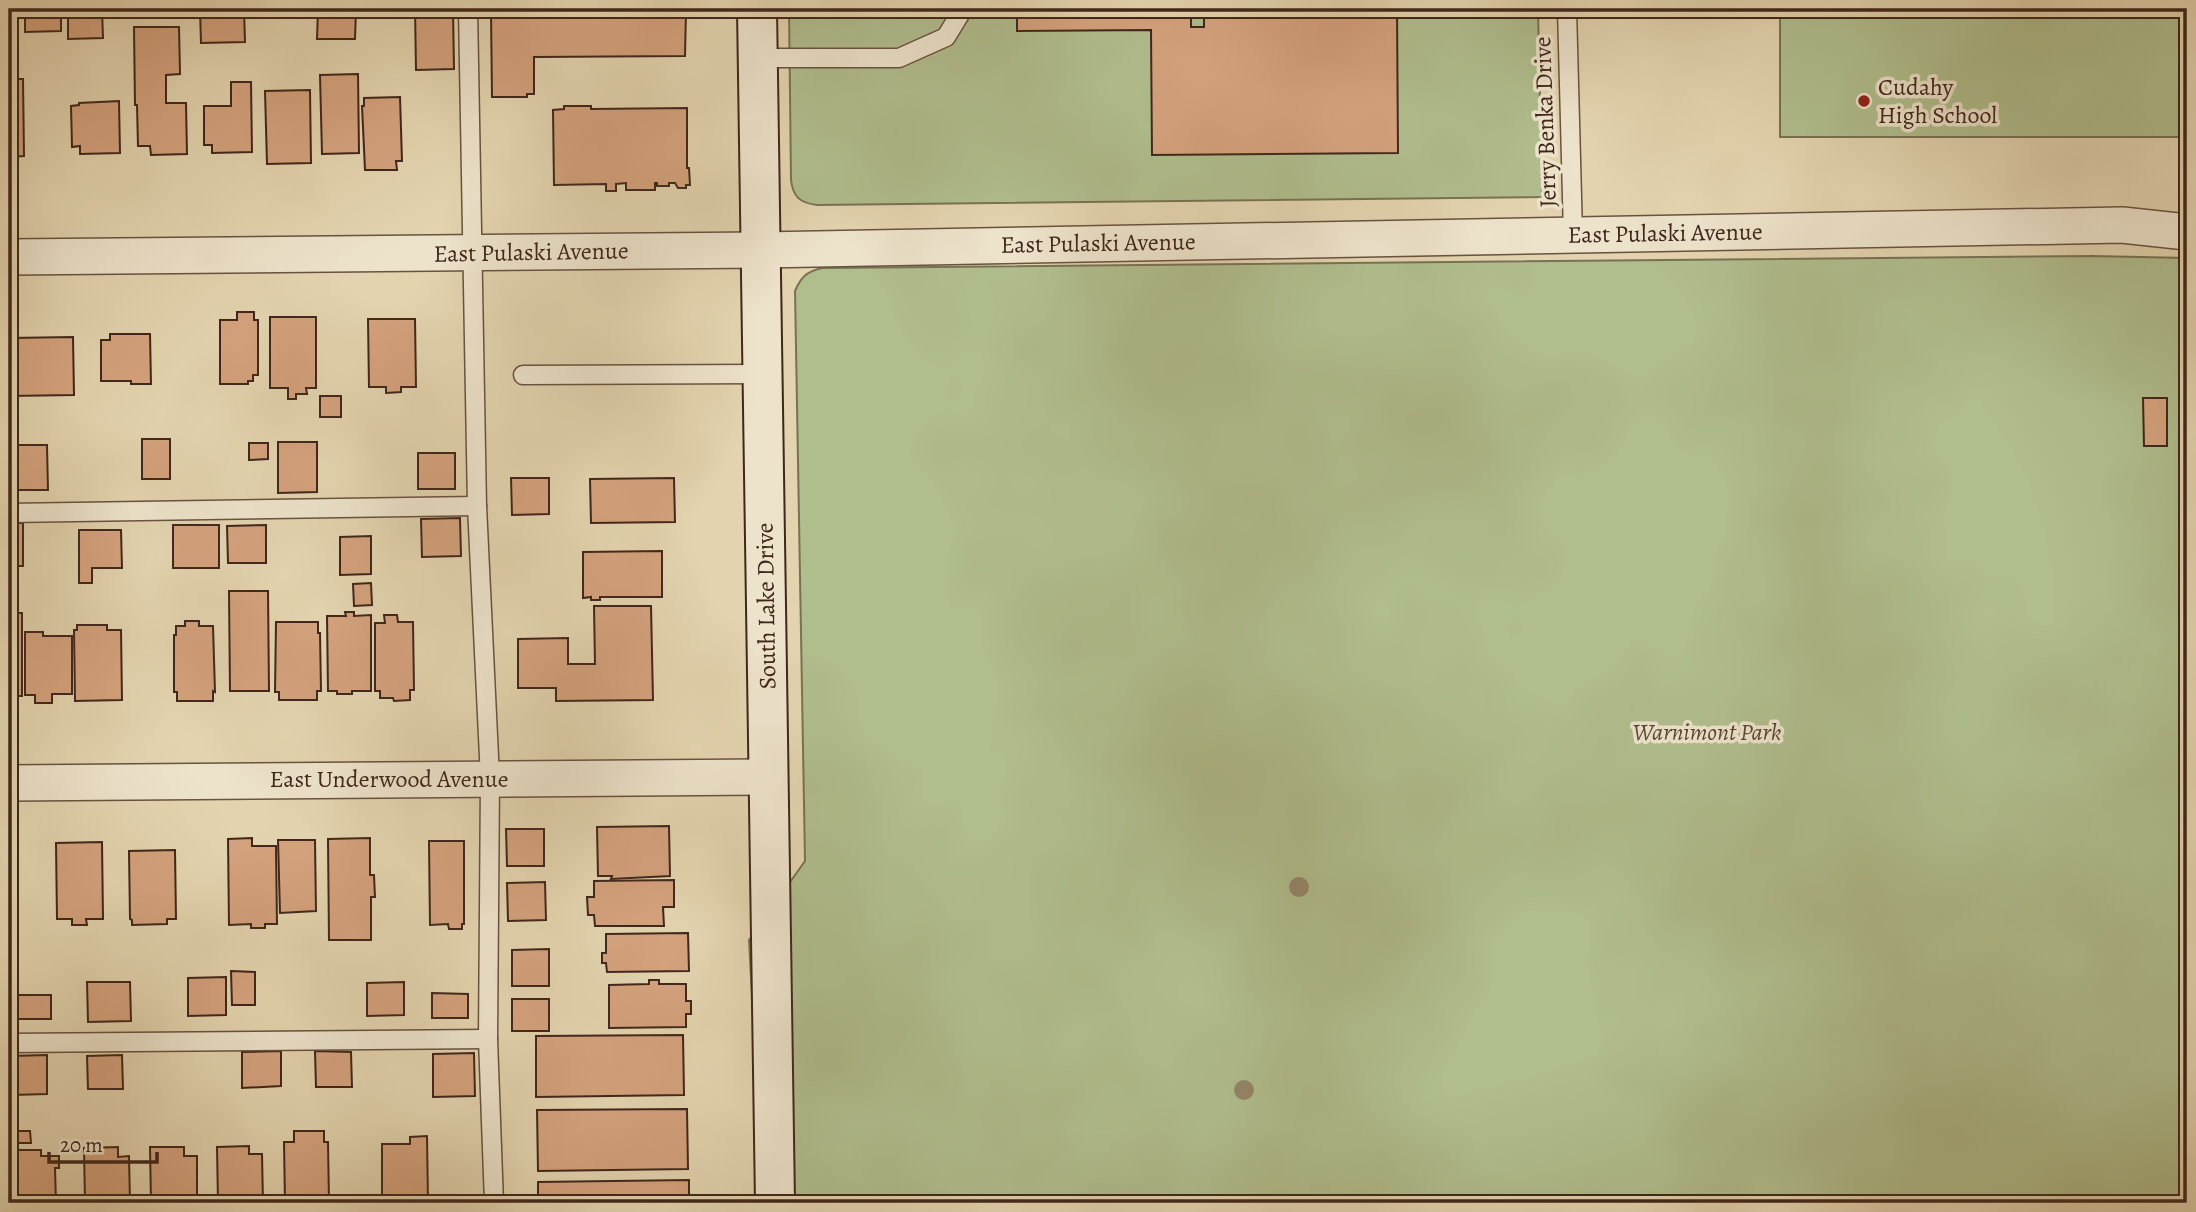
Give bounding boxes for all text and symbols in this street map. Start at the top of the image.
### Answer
street label: Jerry Benka Drive [1526,36,1564,208]
place label: Cudahy High School [1878,71,1997,131]
marker: Cudahy High School [1856,93,1872,109]
street label: East Pulaski Avenue [1567,215,1763,251]
street label: East Pulaski Avenue [1000,225,1196,261]
street label: East Pulaski Avenue [433,234,629,270]
street label: South Lake Drive [749,522,783,690]
park label: Warnimont Park [1632,716,1782,748]
street label: East Underwood Avenue [270,763,508,795]
scale bar [49,1121,158,1165]
text: 20 m [60,1131,103,1159]

